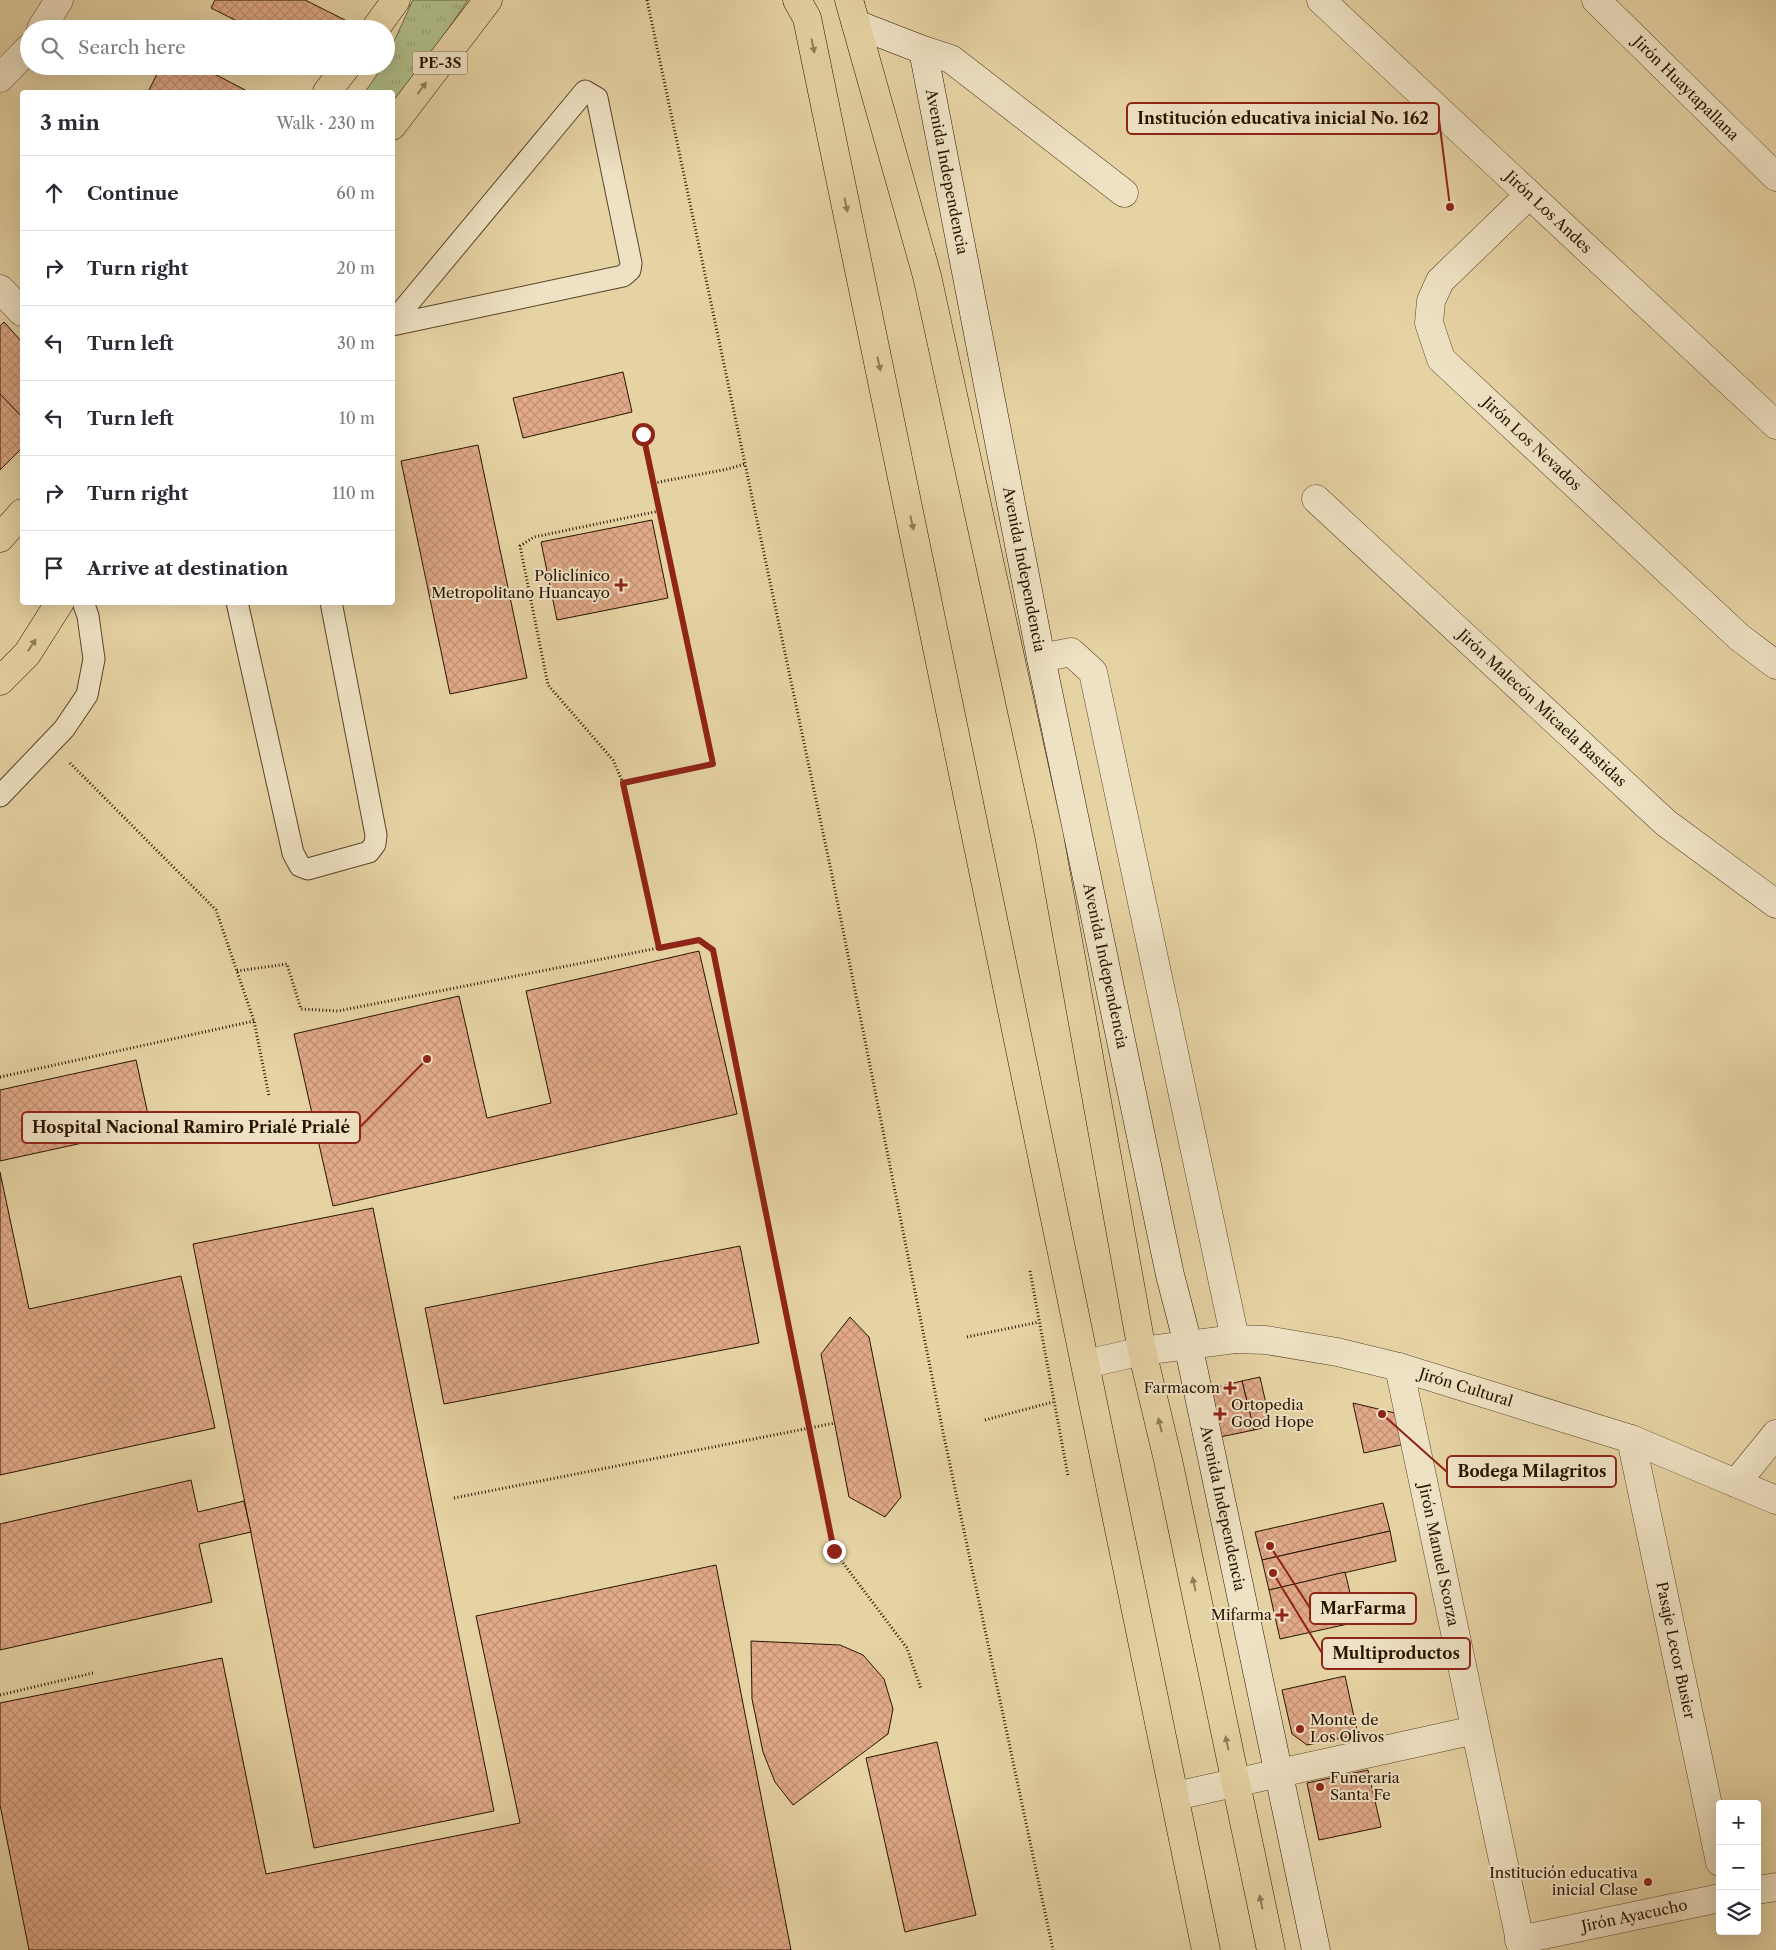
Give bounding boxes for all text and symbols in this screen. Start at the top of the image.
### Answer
search box [20,20,395,75]
street label: Jirón Huaytapallana [1628,30,1743,144]
icon: search [38,34,66,62]
text: Search here [78,36,186,59]
one-way arrow [809,38,817,54]
road number: PE-3S [412,52,468,74]
one-way arrow [417,81,427,95]
street label: Avenida Independencia [922,86,972,256]
callout: Institución educativa inicial No. 162 [1127,103,1439,134]
text: Institución educativa inicial No. 162 [1137,108,1429,128]
text: 3 min [40,110,100,135]
text: Walk · 230 m [276,113,375,133]
street label: Jirón Los Andes [1500,165,1596,257]
icon: ahead [40,179,68,207]
text: Continue [87,182,179,205]
text: 60 m [336,183,375,203]
one-way arrow [842,197,850,212]
icon: right [40,254,68,282]
text: Turn right [87,257,188,280]
text: 20 m [336,258,375,278]
icon: left [40,329,68,357]
text: Turn left [87,332,174,355]
text: 30 m [337,333,375,353]
one-way arrow [875,356,883,371]
street label: Jirón Los Nevados [1477,391,1586,494]
icon: left [40,404,68,432]
text: Turn left [87,407,174,430]
text: 10 m [339,408,375,428]
route start [632,423,655,446]
icon: right [40,479,68,507]
text: Turn right [87,482,188,505]
text: 110 m [332,483,375,503]
street label: Avenida Independencia [999,484,1050,654]
one-way arrow [908,515,916,530]
icon: arrive [40,554,68,582]
text: Arrive at destination [87,557,288,580]
place label: Policlínico Metropolitano Huancayo [431,566,610,602]
marker: Policlínico Metropolitano Huancayo [614,578,628,592]
street label: Jirón Malecón Micaela Bastidas [1452,624,1631,791]
one-way arrow [28,638,37,651]
street label: Avenida Independencia [1079,881,1132,1050]
callout: Hospital Nacional Ramiro Prialé Prialé [22,1112,360,1143]
text: Hospital Nacional Ramiro Prialé Prialé [32,1117,350,1137]
street label: Jirón Cultural [1415,1363,1516,1411]
place label: Farmacom [1144,1378,1220,1397]
marker: Farmacom [1224,1382,1236,1394]
place label: Ortopedia Good Hope [1231,1395,1314,1431]
marker: Ortopedia Good Hope [1213,1407,1227,1421]
one-way arrow [1156,1418,1164,1433]
street label: Avenida Independencia [1196,1423,1250,1593]
callout: Bodega Milagritos [1447,1456,1616,1487]
text: Bodega Milagritos [1458,1461,1606,1481]
street label: Jirón Manuel Scorza [1414,1480,1463,1628]
route end [823,1540,846,1563]
one-way arrow [1190,1576,1198,1592]
street label: Pasaje Lecor Busier [1652,1580,1700,1721]
callout: MarFarma [1310,1593,1416,1624]
text: MarFarma [1320,1598,1407,1618]
place label: Mifarma [1211,1605,1272,1624]
marker: Mifarma [1276,1609,1288,1621]
callout: Multiproductos [1322,1638,1470,1669]
text: Multiproductos [1332,1643,1460,1663]
place label: Monte de Los Olivos [1310,1710,1384,1746]
marker: Monte de Los Olivos [1294,1723,1306,1735]
one-way arrow [1223,1735,1231,1751]
place label: Funeraria Santa Fe [1330,1768,1400,1804]
marker: Funeraria Santa Fe [1314,1781,1326,1793]
map controls [1716,1800,1761,1935]
button: + [1716,1800,1761,1845]
button: − [1716,1845,1761,1890]
place label: Institución educativa inicial Clase [1489,1863,1638,1899]
marker: Institución educativa inicial Clase [1642,1876,1654,1888]
button: layers [1716,1890,1761,1935]
one-way arrow [1257,1895,1265,1910]
street label: Jirón Ayacucho [1578,1895,1689,1936]

